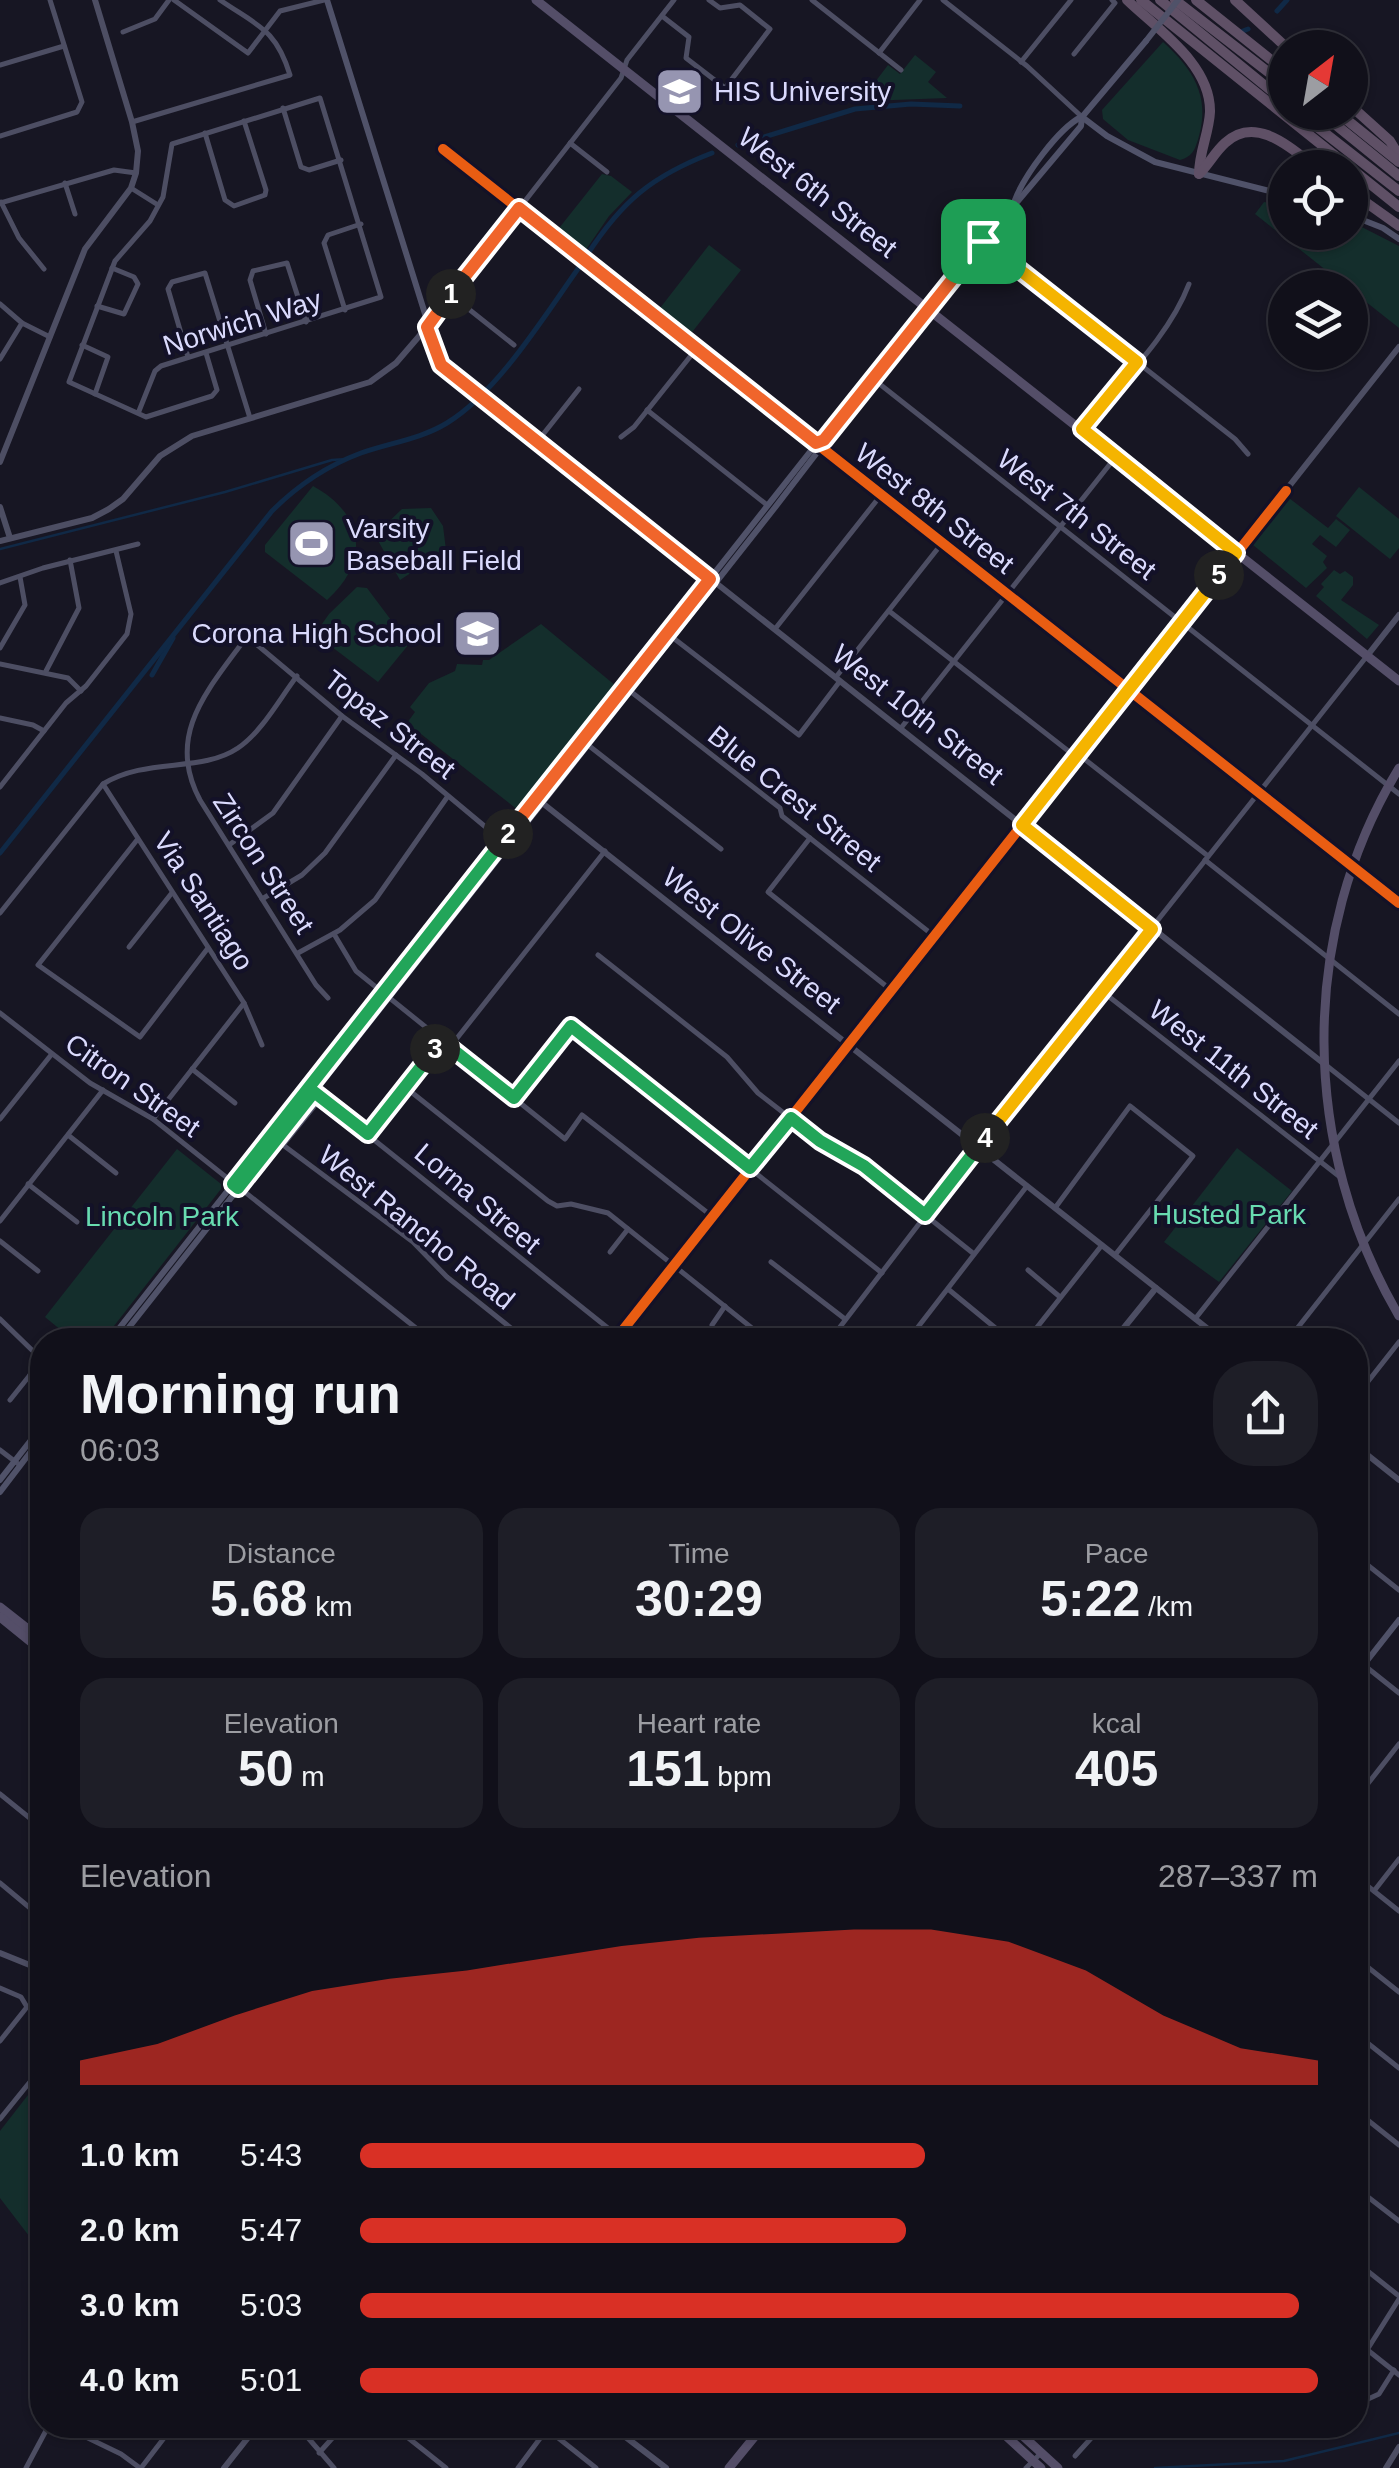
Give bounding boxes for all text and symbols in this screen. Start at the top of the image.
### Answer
north arrow [1268,30,1368,130]
map controls [1268,30,1368,370]
school or university icon: HIS University [653,65,705,117]
place label: HIS University [714,76,891,107]
street label: West 6th Street [732,121,903,264]
button: locate [1268,150,1368,250]
pin [941,199,1026,284]
icon: arrive [956,214,1011,269]
pin: 1 [426,269,476,319]
button: layers [1268,270,1368,370]
text: 1 [443,278,459,309]
street label: Norwich Way [159,284,325,361]
street label: West 8th Street [849,437,1020,580]
street label: West 7th Street [991,443,1162,586]
place label: Varsity Baseball Field [346,513,522,576]
sports icon: Varsity Baseball Field [285,518,337,570]
pin: 5 [1194,550,1244,600]
text: 5 [1211,559,1227,590]
school or university icon: Corona High School [451,607,503,659]
place label: Corona High School [191,618,442,649]
street label: West 10th Street [826,638,1009,791]
street label: Topaz Street [318,664,461,785]
street label: Blue Crest Street [702,719,887,878]
street label: Zircon Street [207,788,320,939]
pin: 2 [483,809,533,859]
text: 2 [500,818,516,849]
street label: Via Santiago [147,826,260,976]
street label: West Olive Street [657,861,847,1020]
street label: West 11th Street [1143,994,1325,1145]
pin: 3 [410,1024,460,1074]
street label: Citron Street [59,1028,206,1143]
text: 3 [427,1033,443,1064]
pin: 4 [960,1113,1010,1163]
text: 4 [977,1122,993,1153]
street label: Lorna Street [409,1137,547,1260]
street label: West Rancho Road [313,1139,521,1316]
park label: Husted Park [1152,1199,1307,1230]
park label: Lincoln Park [85,1201,240,1232]
button: share [1213,1361,1318,1466]
text: Morning run [80,1363,401,1425]
text: 06:03 [80,1432,160,1468]
text: Distance [227,1538,336,1569]
text: Time [668,1538,730,1569]
text: Pace [1085,1538,1149,1569]
text: 5.68 [210,1571,307,1627]
text: 30:29 [635,1571,763,1627]
text: 5:22 [1040,1571,1140,1627]
text: km [307,1591,353,1622]
text: /km [1140,1591,1193,1622]
text: Elevation [224,1708,339,1739]
text: Heart rate [637,1708,761,1739]
text: kcal [1092,1708,1142,1739]
text: 50 [238,1741,294,1797]
text: 151 [626,1741,710,1797]
text: 405 [1075,1741,1158,1797]
text: m [294,1761,325,1792]
text: bpm [710,1761,772,1792]
text: Elevation [80,1858,212,1894]
text: 287–337 m [1158,1858,1318,1894]
text: 1.0 km [80,2137,180,2173]
text: 5:43 [240,2137,302,2173]
text: 2.0 km [80,2212,180,2248]
text: 5:47 [240,2212,302,2248]
text: 3.0 km [80,2287,180,2323]
text: 5:03 [240,2287,302,2323]
text: 4.0 km [80,2362,180,2398]
text: 5:01 [240,2362,302,2398]

